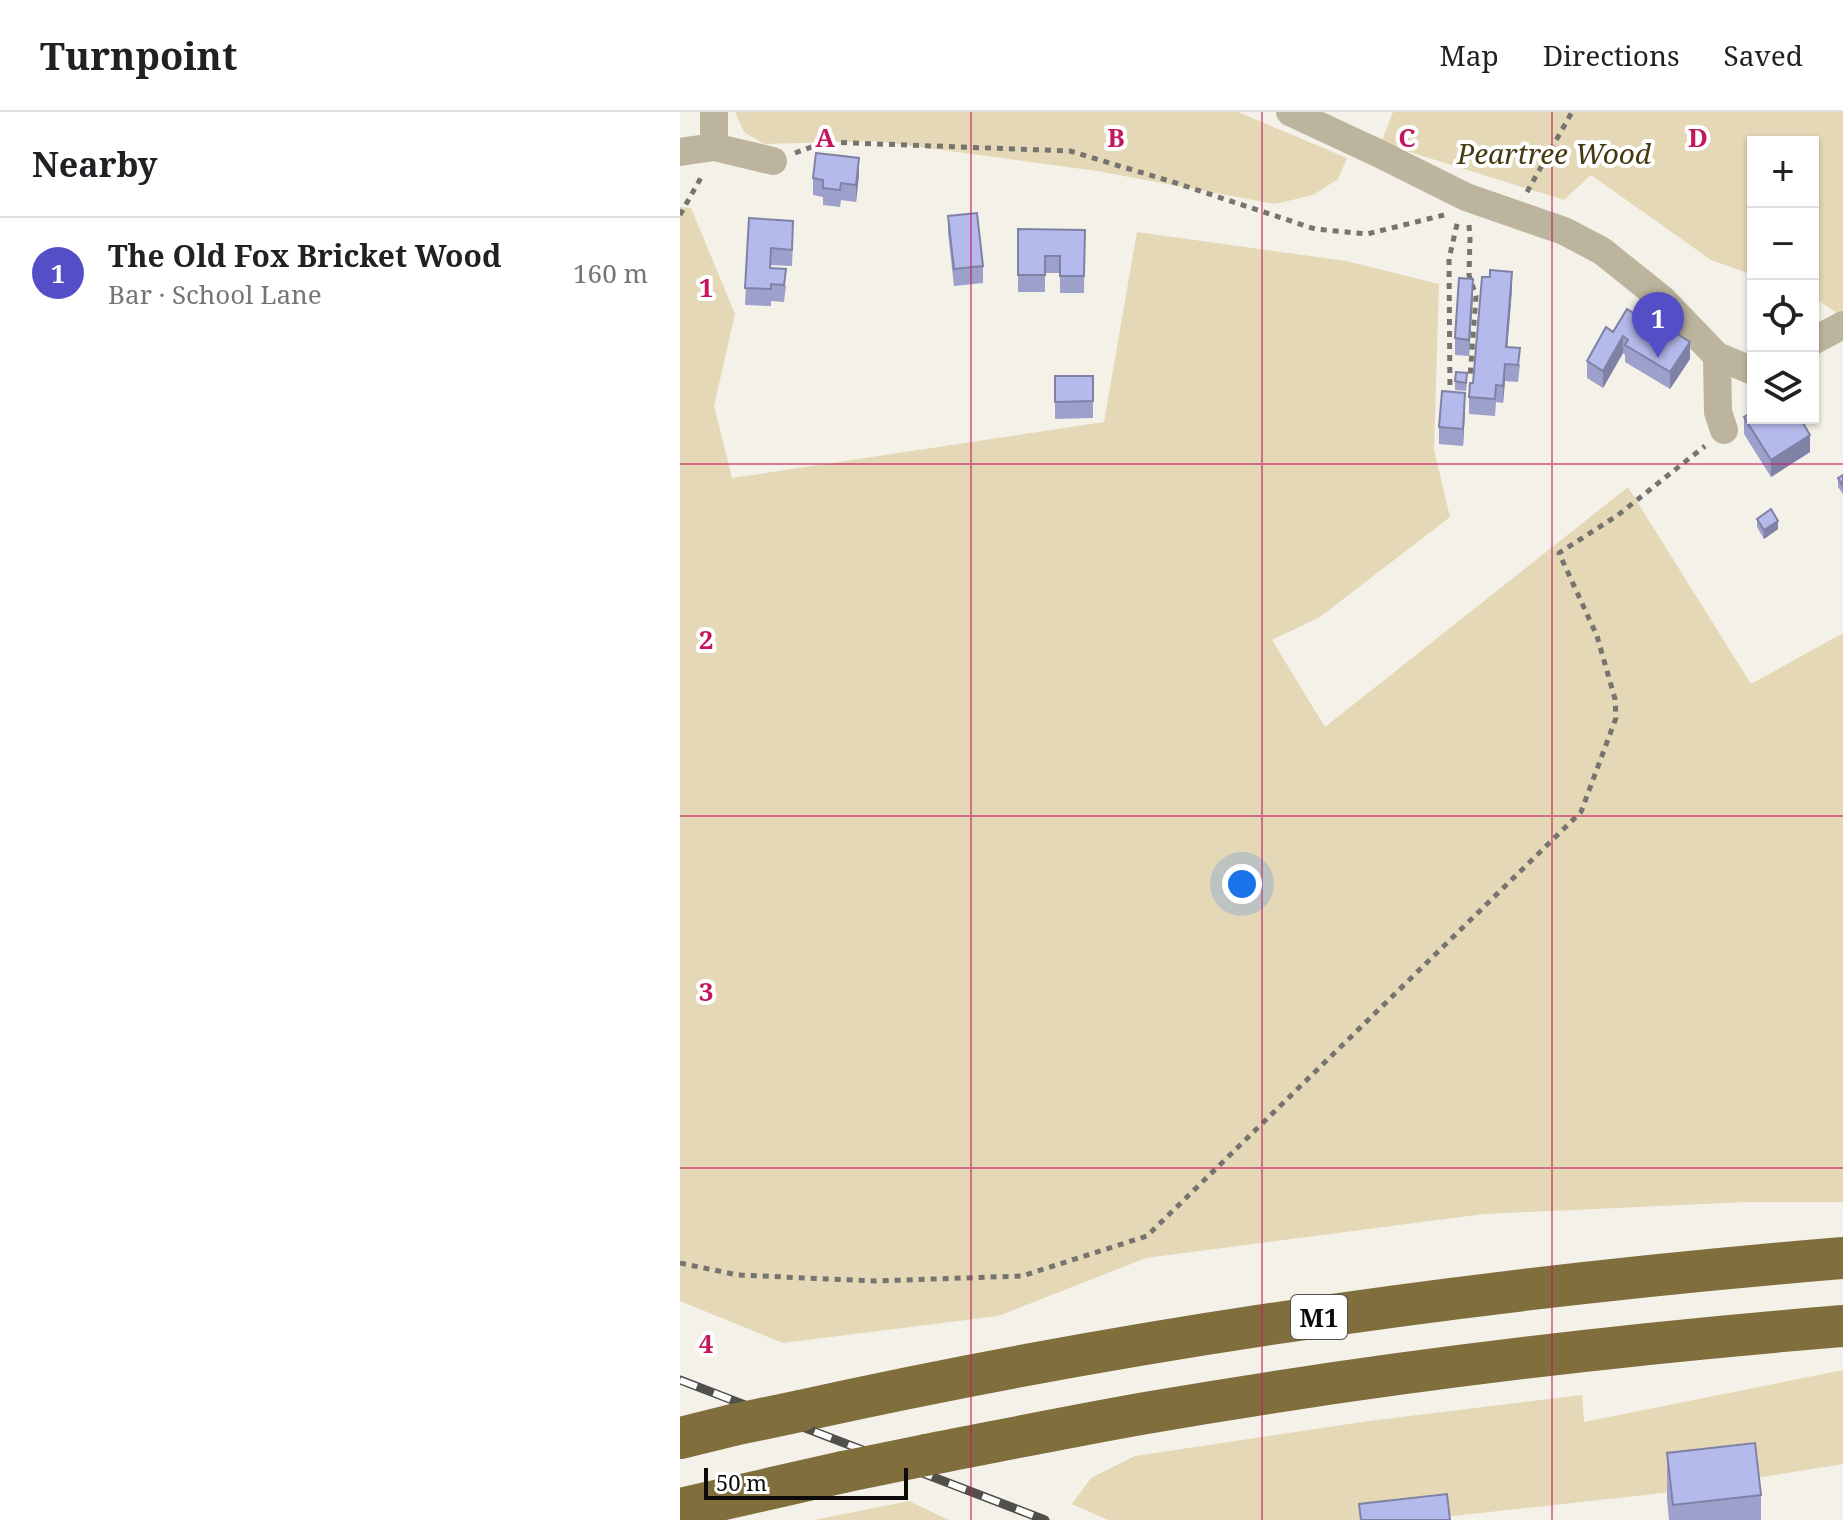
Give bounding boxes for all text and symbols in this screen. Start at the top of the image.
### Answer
text: Turnpoint [40,29,237,81]
text: Map [1439,36,1499,74]
text: Directions [1543,36,1680,74]
text: Saved [1724,36,1803,74]
text: A [815,119,835,155]
text: B [1107,119,1125,155]
text: C [1398,119,1416,155]
text: D [1688,119,1708,155]
park label: Peartree Wood [1456,134,1652,172]
map controls [1747,136,1819,424]
button: + [1747,136,1819,208]
text: Nearby [32,141,158,187]
button: − [1747,208,1819,280]
text: The Old Fox Bricket Wood [108,235,501,276]
text: 1 [51,255,65,291]
text: 160 m [573,255,648,291]
text: 1 [699,269,713,305]
text: Bar · School Lane [108,276,322,312]
button: locate [1747,280,1819,352]
pin: 1 [1632,292,1684,358]
button: layers [1747,352,1819,424]
text: 2 [699,621,713,657]
your location [1222,864,1262,904]
text: 3 [699,973,713,1009]
road number: M1 [1291,1295,1347,1339]
text: 4 [699,1325,714,1361]
scale bar [704,1464,908,1500]
text: 50 m [716,1467,767,1497]

